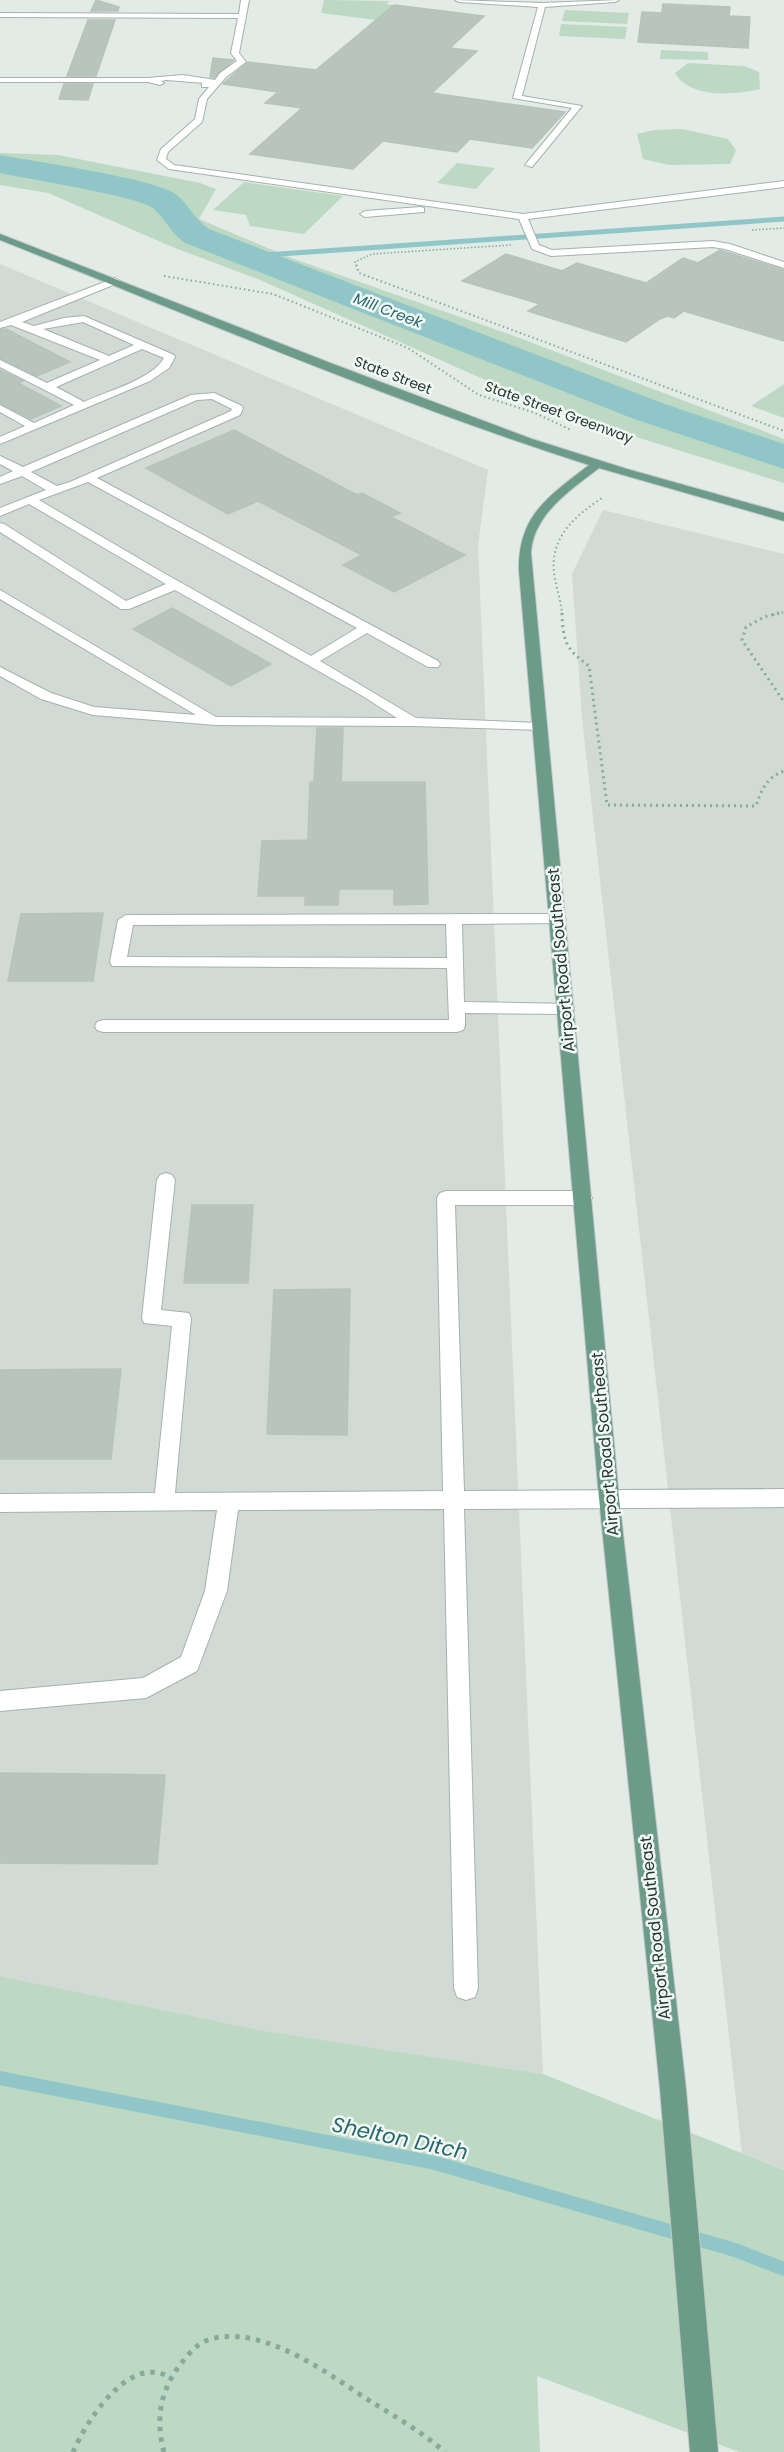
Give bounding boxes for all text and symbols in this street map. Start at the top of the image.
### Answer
water label: Mill Creek [351,287,427,333]
street label: State Street [351,351,435,399]
street label: State Street Greenway [482,376,636,448]
street label: Airport Road Southeast [541,867,580,1053]
street label: Airport Road Southeast [585,1351,624,1537]
street label: Airport Road Southeast [634,1835,676,2021]
water label: Shelton Ditch [329,2109,471,2167]

